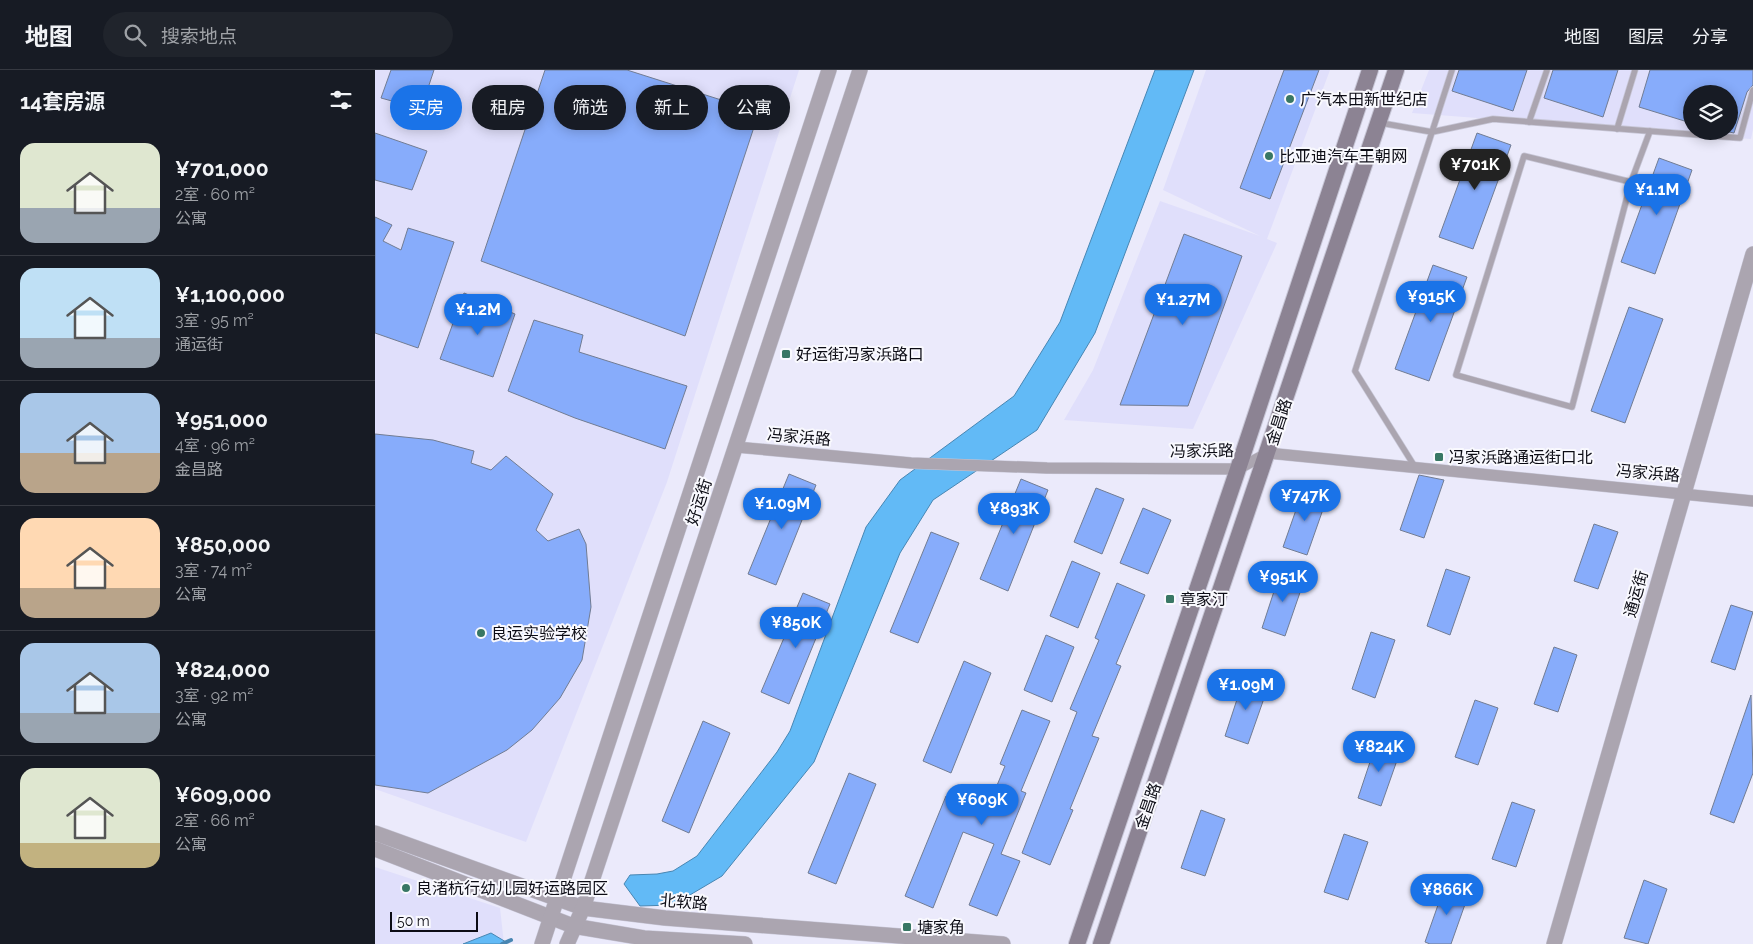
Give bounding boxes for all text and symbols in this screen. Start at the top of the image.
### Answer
search box [103,12,453,57]
icon: search [121,21,149,49]
text: 地图 [25,22,73,51]
text: 搜索地点 [161,25,237,47]
text: 地图 [1564,26,1600,47]
text: 图层 [1628,26,1664,47]
text: 分享 [1692,26,1728,47]
chip: 买房 [390,85,462,130]
chip: 租房 [472,85,544,130]
chip: 筛选 [554,85,626,130]
chip: 新上 [636,85,708,130]
chip: 公寓 [718,85,790,130]
map controls [1683,85,1738,140]
button: layers [1683,85,1738,140]
icon: filters [327,86,355,114]
text: 14套房源 [20,89,105,114]
place label: 广汽本田新世纪店 [1300,90,1428,109]
marker: 广汽本田新世纪店 [1284,93,1296,105]
place label: 比亚迪汽车王朝网 [1279,147,1407,166]
pin: ¥701K [1440,148,1510,191]
marker: 比亚迪汽车王朝网 [1263,150,1275,162]
text: ¥701K [1451,155,1499,174]
text: ¥701,000 [175,156,269,181]
icon: home [60,163,120,223]
pin: ¥1.1M [1622,174,1692,216]
text: ¥1.1M [1635,180,1679,199]
text: 2室 · 60 m² [175,185,255,204]
text: 公寓 [175,209,207,228]
pin: ¥915K [1396,280,1466,323]
text: ¥1,100,000 [175,282,285,307]
pin: ¥1.27M [1142,284,1224,326]
text: ¥915K [1407,287,1455,306]
icon: home [60,288,120,348]
text: ¥1.27M [1156,290,1210,309]
pin: ¥1.2M [443,294,513,336]
text: ¥1.2M [455,300,501,319]
text: 3室 · 95 m² [175,311,254,330]
text: 通运街 [175,335,223,354]
place label: 好运街冯家浜路口 [796,345,924,364]
marker: 好运街冯家浜路口 [780,348,792,360]
street label: 金昌路 [1263,396,1295,448]
text: ¥951,000 [175,407,268,432]
icon: home [60,413,120,473]
street label: 冯家浜路 [766,425,832,449]
text: 4室 · 96 m² [175,436,255,455]
street label: 冯家浜路 [1170,441,1234,461]
place label: 冯家浜路通运街口北 [1449,448,1593,467]
marker: 冯家浜路通运街口北 [1433,451,1445,463]
text: 金昌路 [175,460,223,479]
street label: 冯家浜路 [1615,461,1681,485]
street label: 好运街 [683,476,715,528]
pin: ¥747K [1270,480,1340,522]
text: ¥747K [1281,486,1329,505]
pin: ¥1.09M [741,488,823,530]
pin: ¥893K [979,492,1049,535]
text: ¥1.09M [754,494,810,513]
text: ¥893K [989,499,1039,518]
text: ¥850,000 [175,532,271,557]
icon: home [60,538,120,598]
pin: ¥951K [1248,560,1318,603]
text: 3室 · 74 m² [175,561,252,580]
text: ¥951K [1259,567,1307,586]
street label: 通运街 [1620,568,1652,620]
text: 公寓 [175,585,207,604]
place label: 章家汀 [1180,590,1228,609]
marker: 章家汀 [1164,593,1176,605]
pin: ¥850K [761,606,831,649]
text: ¥850K [771,613,821,632]
place label: 良运实验学校 [491,624,587,643]
marker: 良运实验学校 [475,627,487,639]
text: ¥824,000 [175,657,270,682]
icon: home [60,663,120,723]
pin: ¥1.09M [1205,668,1287,711]
text: ¥1.09M [1218,675,1274,694]
text: 3室 · 92 m² [175,686,253,705]
text: 公寓 [175,710,207,729]
pin: ¥824K [1344,730,1414,773]
text: ¥824K [1354,737,1404,756]
street label: 金昌路 [1131,780,1165,832]
text: ¥609,000 [175,782,272,807]
pin: ¥609K [947,784,1017,826]
icon: home [60,788,120,848]
text: ¥609K [956,790,1008,809]
text: 2室 · 66 m² [175,811,255,830]
text: 公寓 [175,835,207,854]
pin: ¥866K [1412,874,1482,916]
place label: 良渚杭行幼儿园好运路园区 [416,879,608,898]
text: ¥866K [1421,880,1473,899]
marker: 良渚杭行幼儿园好运路园区 [400,882,412,894]
street label: 北软路 [659,890,709,914]
scale bar [390,909,477,932]
text: 50 m [397,913,430,929]
place label: 塘家角 [917,918,965,937]
marker: 塘家角 [901,921,913,933]

